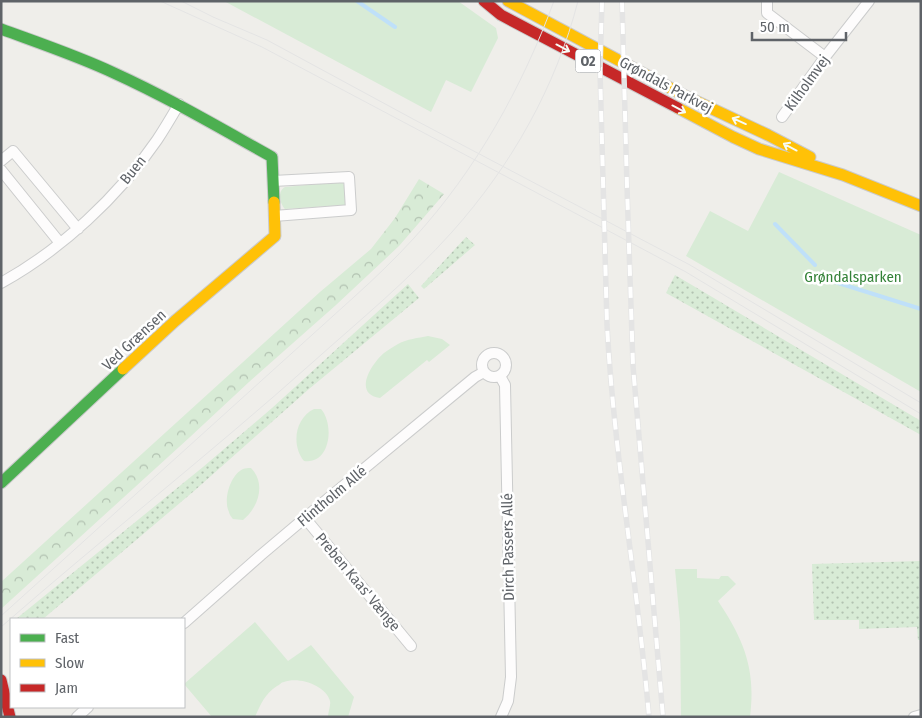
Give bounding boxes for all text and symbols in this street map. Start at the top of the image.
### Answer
scale bar [752,10,846,42]
text: 50 m [760,18,790,36]
one-way arrow [555,44,570,53]
road number: O2 [576,49,600,72]
street label: Kilholmvej [781,52,833,114]
street label: Grøndals Parkvej [616,53,716,117]
one-way arrow [672,104,687,114]
one-way arrow [732,116,747,126]
one-way arrow [783,142,798,152]
street label: Buen [116,152,150,188]
park label: Grøndalsparken [804,268,902,286]
street label: Ved Grænsen [98,306,170,374]
street label: Flintholm Allé [294,462,370,530]
street label: Dirch Passers Allé [498,493,518,601]
street label: Preben Kaas' Vænge [312,529,404,635]
legend [10,618,185,708]
text: Fast [55,629,79,647]
text: Slow [55,654,84,672]
text: Jam [55,679,78,697]

